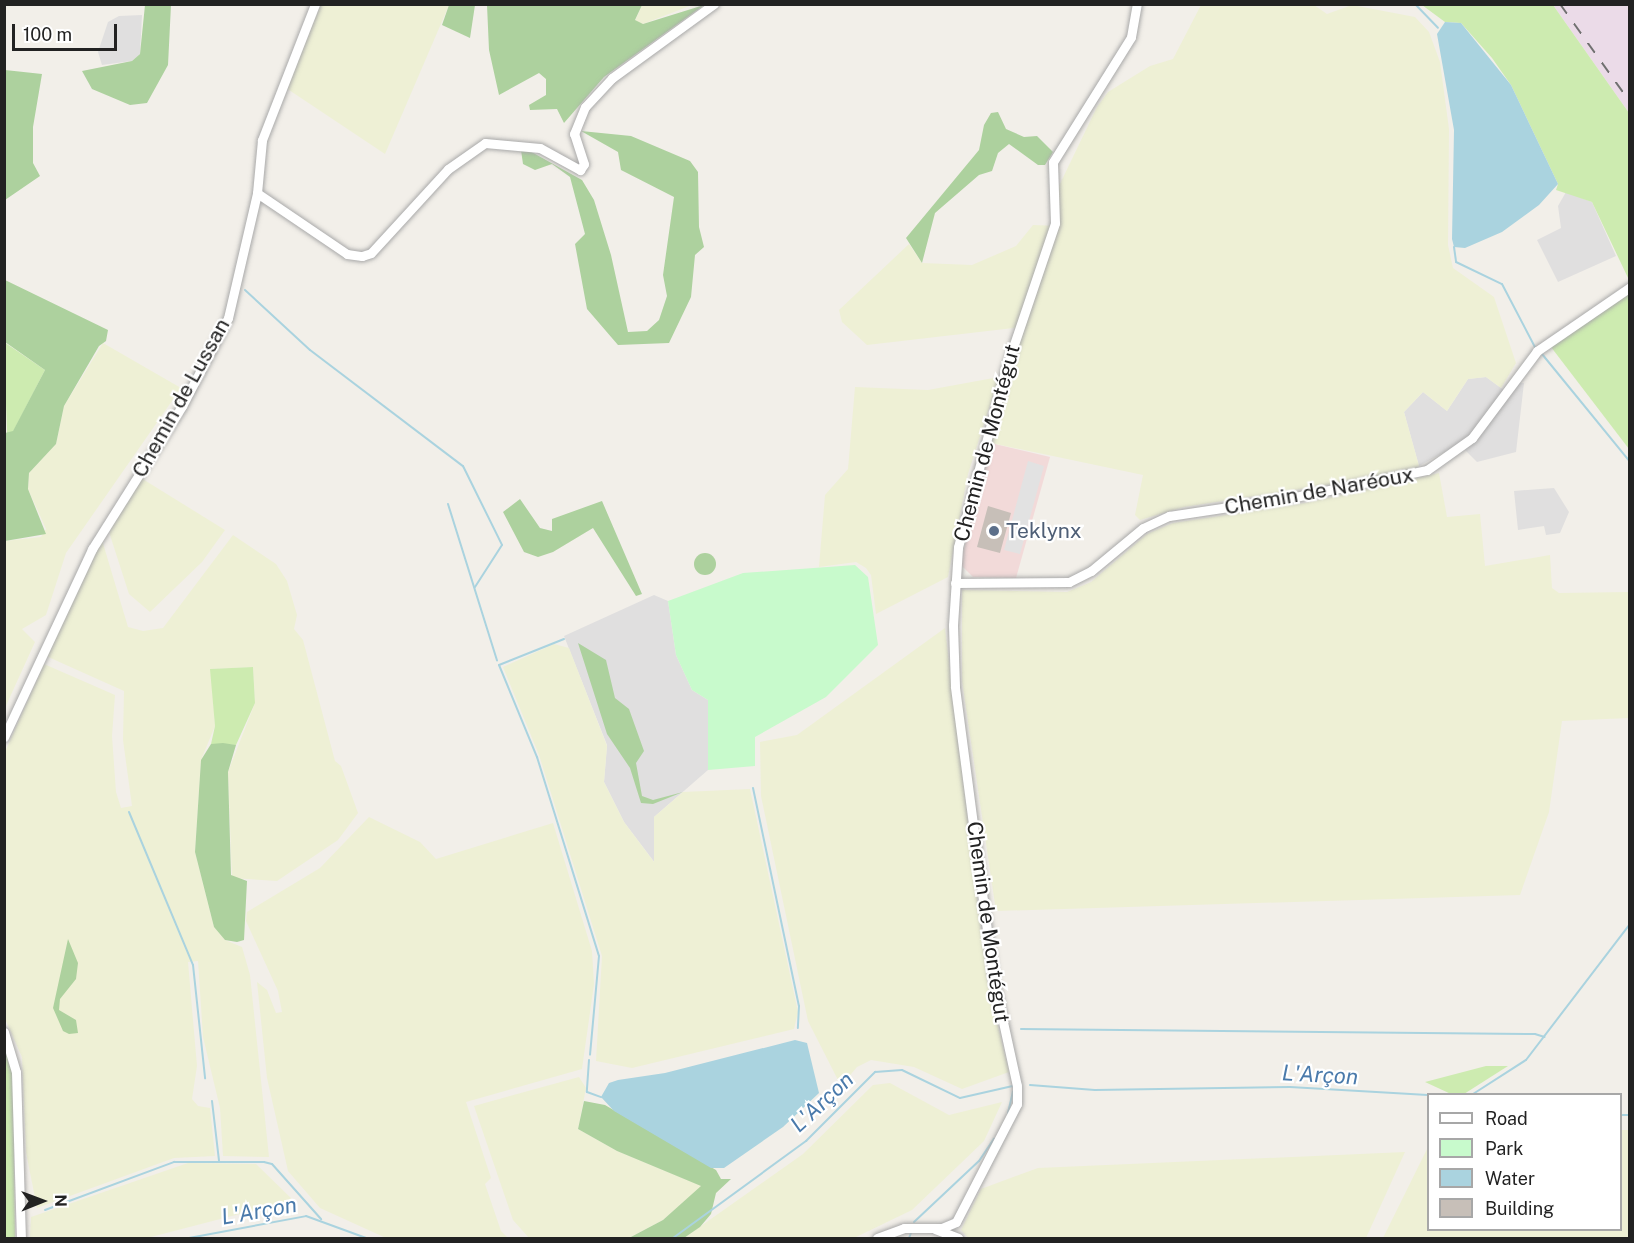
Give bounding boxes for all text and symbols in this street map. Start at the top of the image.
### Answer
scale bar [15,12,120,50]
text: 100 m [23,24,72,45]
street label: Chemin de Lussan [127,314,235,482]
street label: Chemin de Montégut [948,341,1026,545]
street label: Chemin de Naréoux [1222,462,1416,520]
place label: Teklynx [1006,518,1082,544]
marker: Teklynx [987,524,1001,538]
street label: Chemin de Montégut [961,819,1015,1025]
water label: L'Arçon [1281,1060,1359,1090]
water label: L'Arçon [785,1066,859,1138]
legend [1427,1093,1622,1231]
text: Road [1485,1108,1528,1129]
text: Park [1485,1138,1523,1159]
text: Water [1485,1168,1535,1189]
north arrow [12,1171,72,1231]
water label: L'Arçon [219,1191,299,1231]
text: N [51,1194,70,1207]
text: Building [1485,1198,1554,1219]

